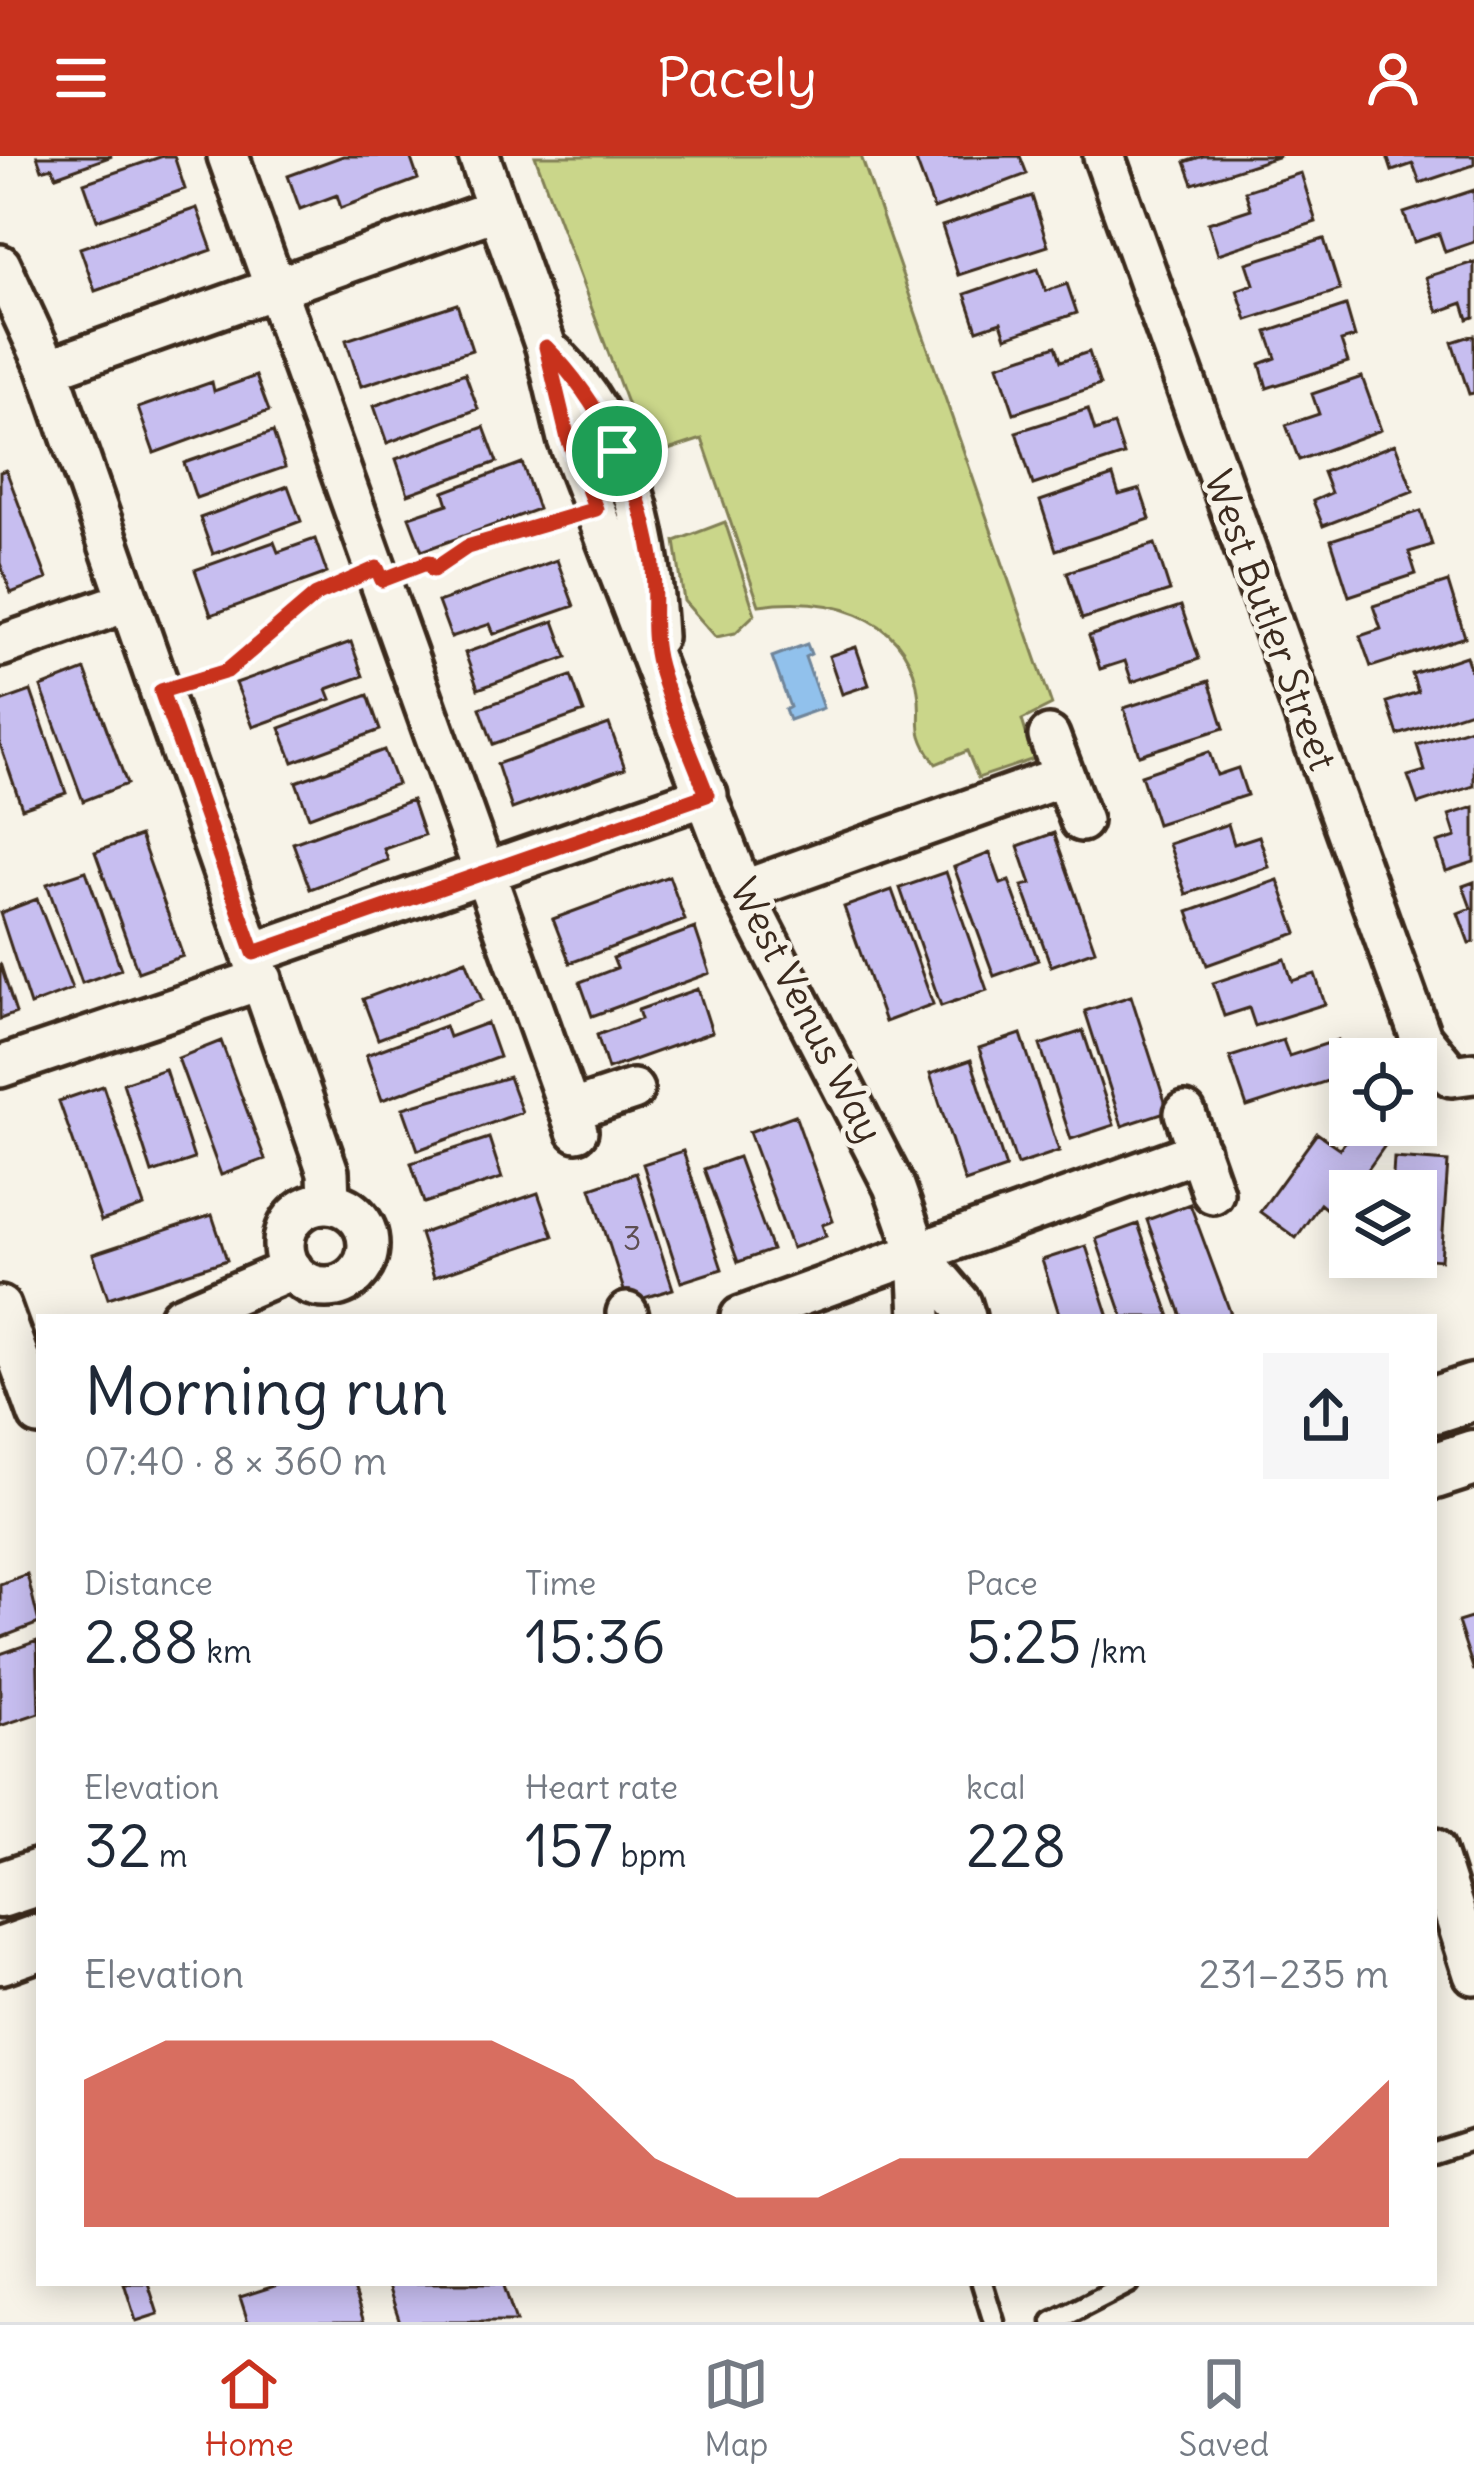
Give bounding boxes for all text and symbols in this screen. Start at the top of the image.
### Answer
text: Pacely [657,44,817,112]
icon: menu [48,45,114,111]
icon: person [1360,45,1426,111]
pin [566,400,668,502]
icon: arrive [584,418,650,484]
street label: West Butler Street [1194,463,1348,777]
street label: West Venus Way [719,870,894,1150]
map controls [1329,1038,1437,1278]
button: locate [1329,1038,1437,1146]
button: layers [1329,1170,1437,1278]
house number: 3 [623,1217,641,1259]
text: Morning run [84,1350,448,1433]
button: share [1263,1353,1389,1479]
text: 07:40 · 8 × 360 m [84,1437,387,1486]
text: Distance [84,1562,213,1604]
text: Time [525,1562,596,1604]
text: Pace [966,1562,1038,1604]
text: 2.88 [84,1604,198,1679]
text: 15:36 [525,1604,666,1679]
text: 5:25 [966,1604,1081,1679]
text: km [198,1630,252,1672]
text: /km [1081,1630,1147,1672]
text: Elevation [84,1766,219,1808]
text: Heart rate [525,1766,678,1808]
text: kcal [966,1766,1025,1808]
text: 32 [84,1808,151,1883]
text: 157 [525,1808,613,1883]
text: 228 [966,1808,1066,1883]
text: m [151,1834,188,1876]
text: bpm [613,1834,687,1876]
text: Elevation [84,1950,244,1999]
text: 231–235 m [1199,1950,1389,1999]
tab: Home [205,2351,294,2465]
tab: Map [703,2351,769,2465]
tab: Saved [1179,2351,1269,2465]

